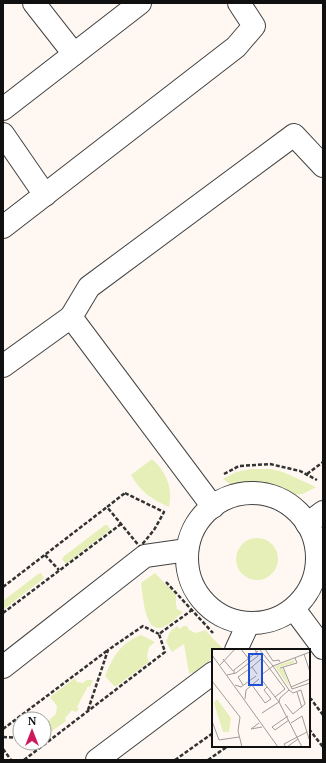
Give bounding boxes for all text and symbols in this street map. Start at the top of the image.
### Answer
inset map [212,649,310,747]
north arrow [12,711,52,751]
text: N [28,713,37,728]

